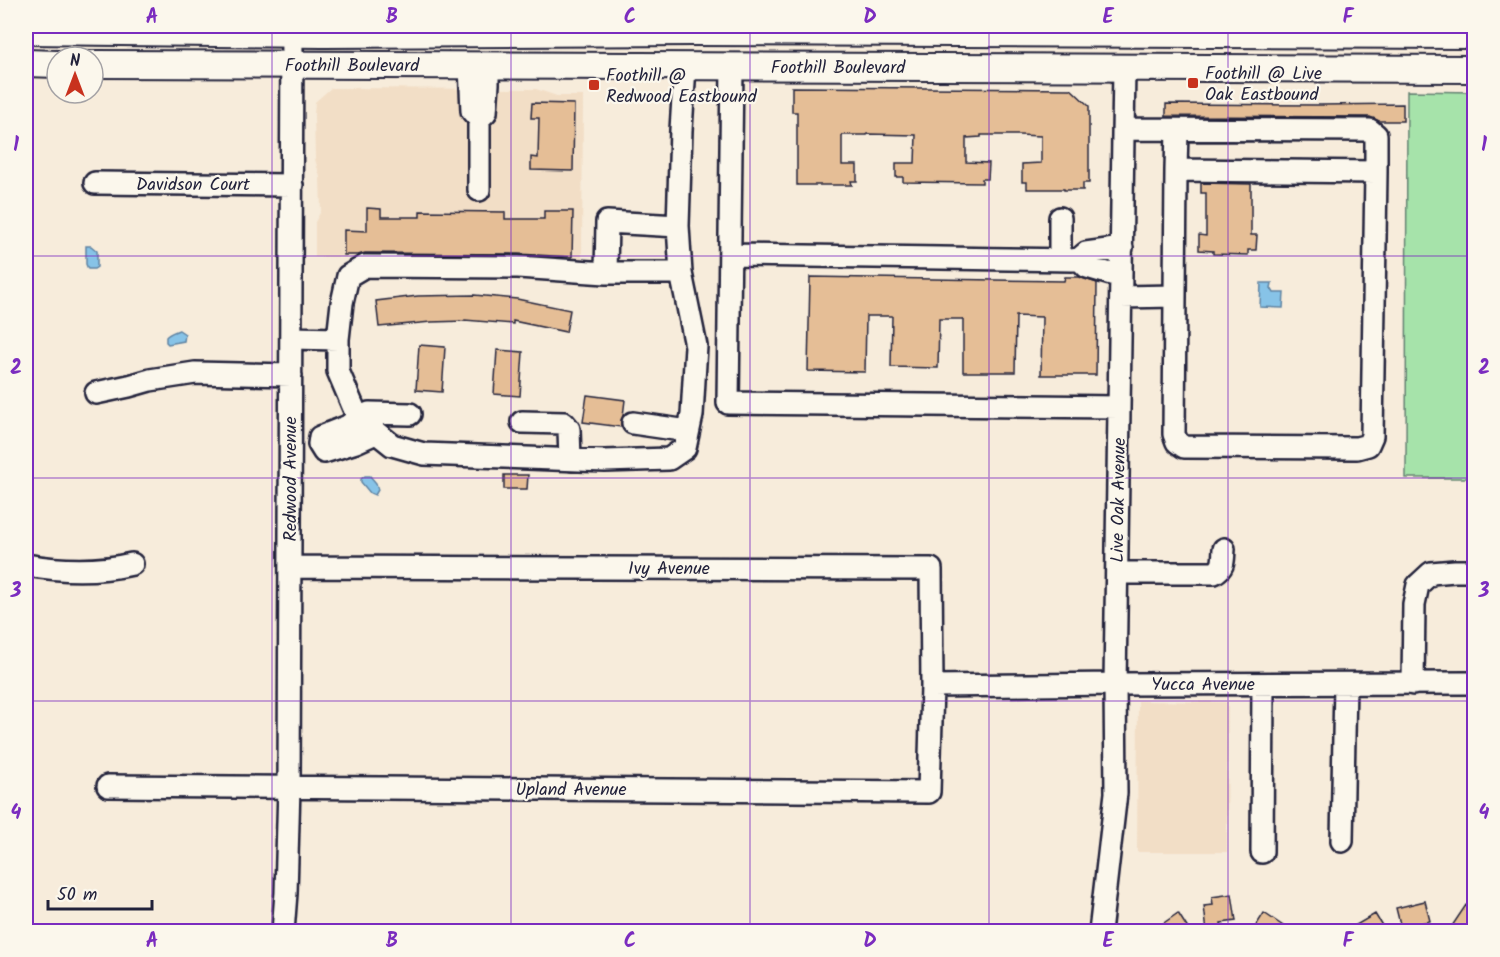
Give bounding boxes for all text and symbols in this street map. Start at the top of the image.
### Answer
text: A [146,2,158,34]
text: B [386,2,398,34]
text: C [624,2,636,34]
text: D [863,2,877,34]
text: E [1102,2,1114,34]
text: F [1343,2,1355,34]
north arrow [45,45,105,105]
text: N [70,49,80,74]
street label: Foothill Boulevard [285,52,420,81]
street label: Foothill Boulevard [771,54,906,83]
place label: Foothill @ Live Oak Eastbound [1205,60,1322,110]
place label: Foothill @ Redwood Eastbound [606,62,758,112]
marker: Foothill @ Live Oak Eastbound [1186,76,1200,90]
marker: Foothill @ Redwood Eastbound [587,78,601,92]
text: 1 [13,130,19,162]
text: 1 [1481,130,1487,162]
street label: Davidson Court [136,171,251,200]
text: 2 [10,353,22,385]
text: 2 [1478,353,1490,385]
street label: Redwood Avenue [277,416,306,542]
street label: Live Oak Avenue [1104,437,1135,563]
street label: Ivy Avenue [628,555,710,584]
text: 3 [10,576,22,608]
text: 3 [1478,576,1490,608]
street label: Yucca Avenue [1151,671,1255,700]
street label: Upland Avenue [515,776,627,805]
text: 4 [11,798,22,830]
text: 4 [1479,798,1490,830]
scale bar [48,873,152,911]
text: 50 m [57,881,97,910]
text: A [146,926,158,957]
text: B [386,926,398,957]
text: C [624,926,636,957]
text: D [863,926,877,957]
text: E [1102,926,1114,957]
text: F [1343,926,1355,957]

